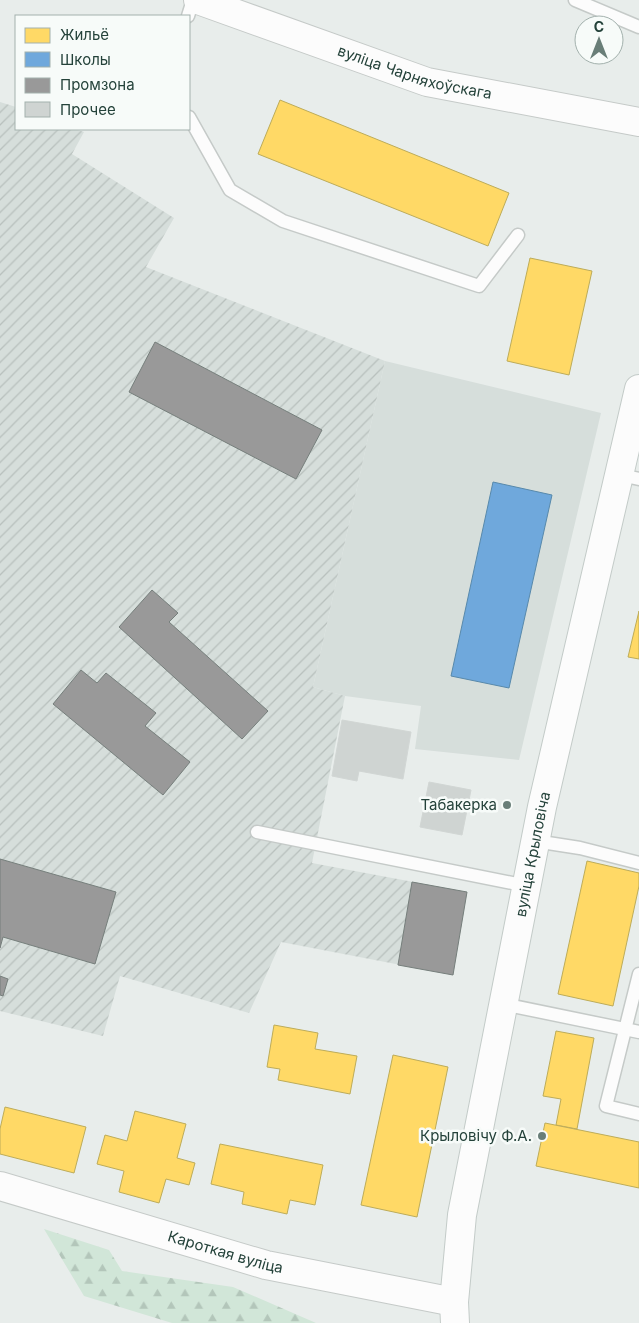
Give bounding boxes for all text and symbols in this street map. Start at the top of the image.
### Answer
legend [15,15,190,130]
north arrow [574,15,624,65]
text: С [594,18,604,35]
text: Жильё [60,25,109,44]
street label: вуліца Чарняхоўскага [335,41,494,103]
text: Школы [60,50,111,69]
text: Промзона [60,75,135,94]
text: Прочее [60,100,116,119]
street label: вуліца Крыловіча [511,790,554,918]
place label: Табакерка [420,795,497,814]
marker: Табакерка [501,799,513,811]
place label: Крыловічу Ф.А. [420,1126,532,1145]
marker: Крыловічу Ф.А. [536,1130,548,1142]
street label: Кароткая вуліца [166,1226,285,1277]

